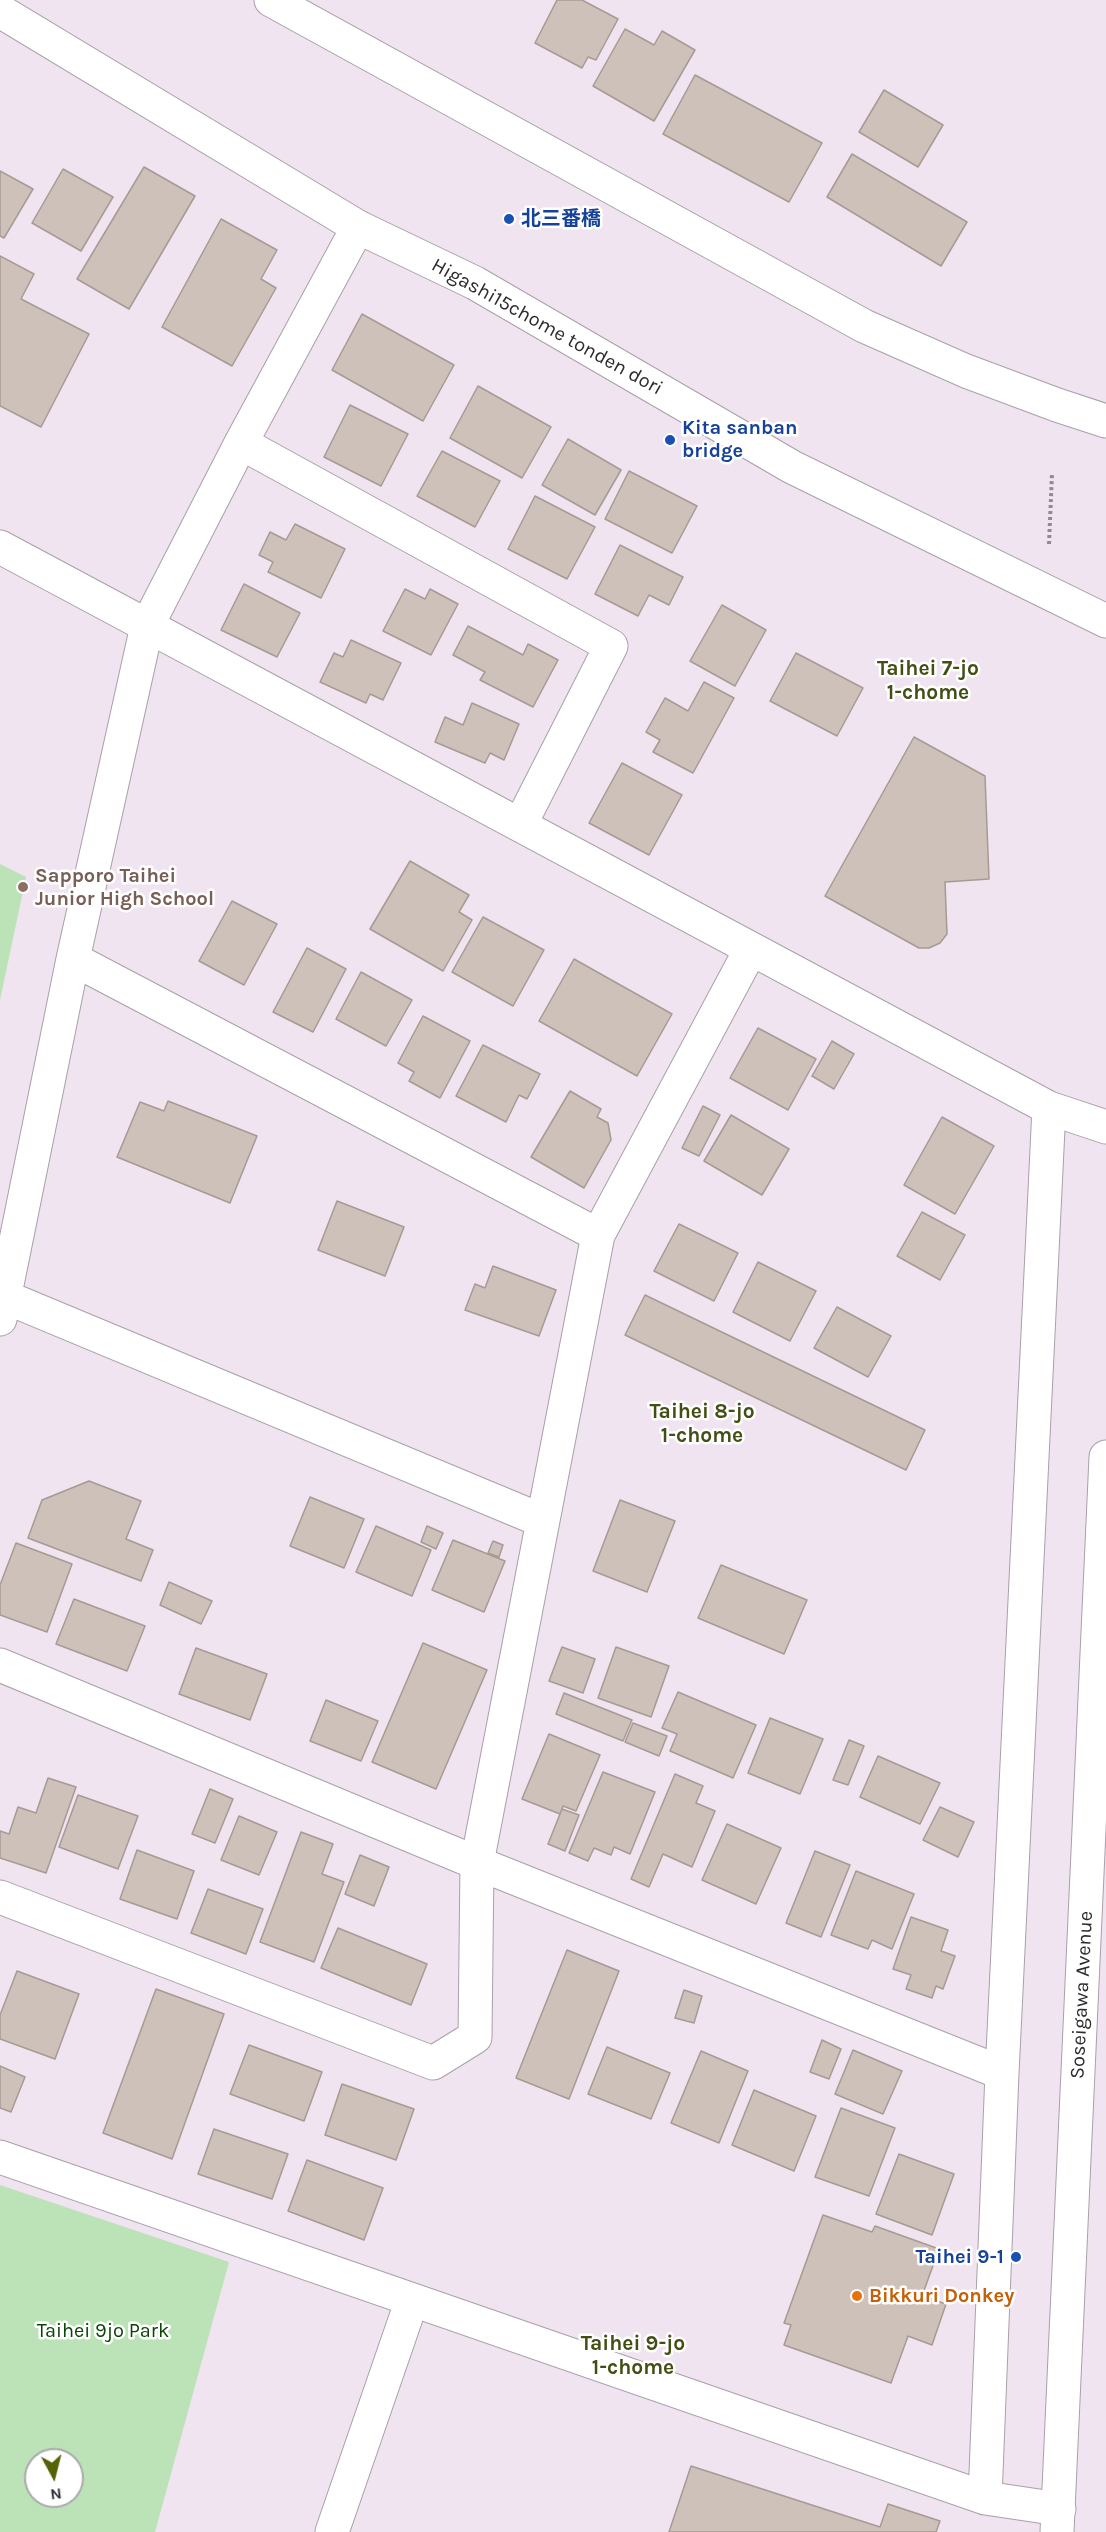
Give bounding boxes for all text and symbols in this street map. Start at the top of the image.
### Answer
place label: 北三番橋 [521,207,601,231]
marker: 北三番橋 [502,212,516,226]
street label: Higashi15chome tonden dori [427,253,667,401]
place label: Kita sanban bridge [682,416,797,463]
marker: Kita sanban bridge [663,433,677,447]
district label: Taihei 7-jo 1-chome [877,656,979,706]
place label: Sapporo Taihei Junior High School [35,864,214,911]
marker: Sapporo Taihei Junior High School [16,880,30,894]
district label: Taihei 8-jo 1-chome [649,1399,755,1449]
street label: Soseigawa Avenue [1066,1910,1098,2080]
place label: Taihei 9-1 [916,2245,1004,2269]
marker: Taihei 9-1 [1009,2250,1023,2264]
place label: Bikkuri Donkey [869,2284,1014,2308]
marker: Bikkuri Donkey [850,2289,864,2303]
park label: Taihei 9jo Park [37,2319,169,2343]
district label: Taihei 9-jo 1-chome [581,2331,685,2381]
north arrow [24,2448,84,2508]
text: N [49,2484,63,2505]

